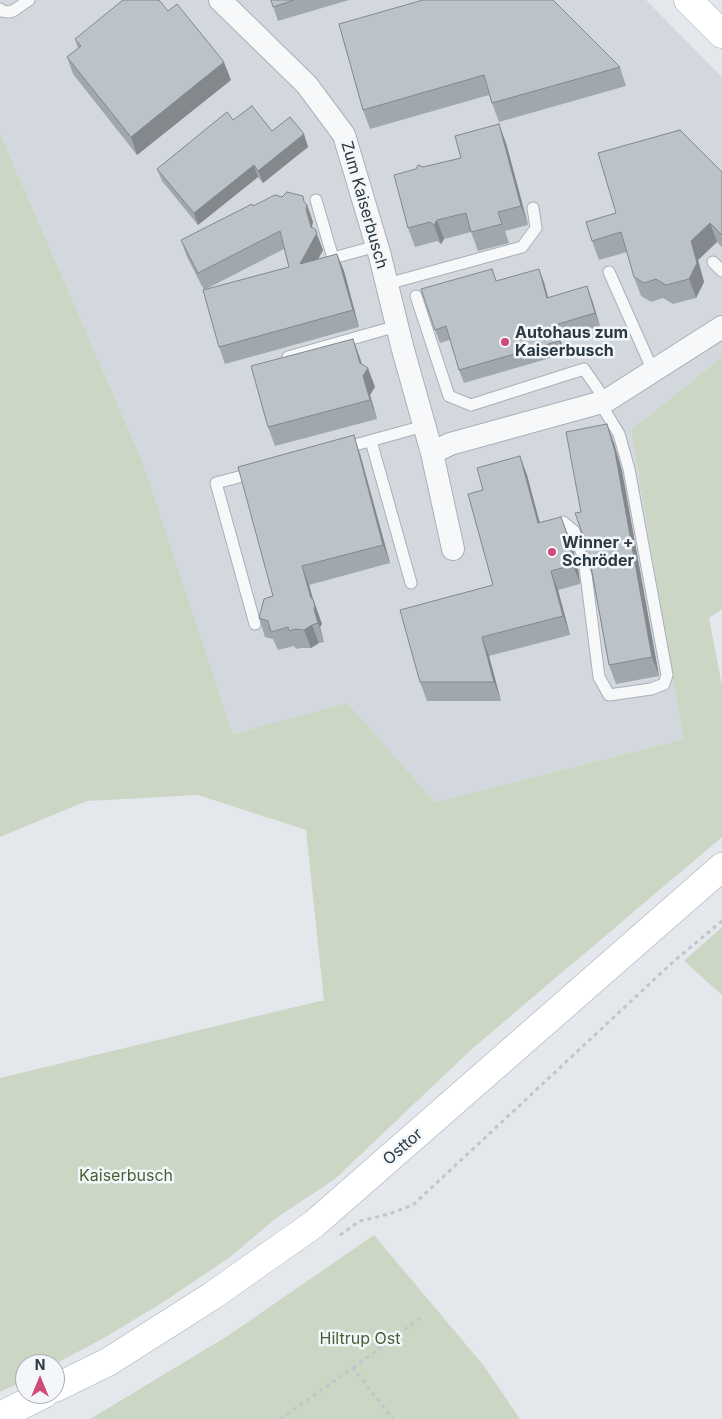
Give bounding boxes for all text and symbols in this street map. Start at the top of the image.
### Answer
street label: Zum Kaiserbusch [337,139,391,271]
place label: Autohaus zum Kaiserbusch [515,323,628,361]
marker: Autohaus zum Kaiserbusch [499,336,511,348]
place label: Winner + Schröder [562,533,634,571]
marker: Winner + Schröder [546,546,558,558]
street label: Osttor [379,1125,427,1169]
park label: Kaiserbusch [79,1166,173,1186]
park label: Hiltrup Ost [320,1329,400,1349]
north arrow [15,1354,65,1404]
text: N [35,1356,45,1373]

